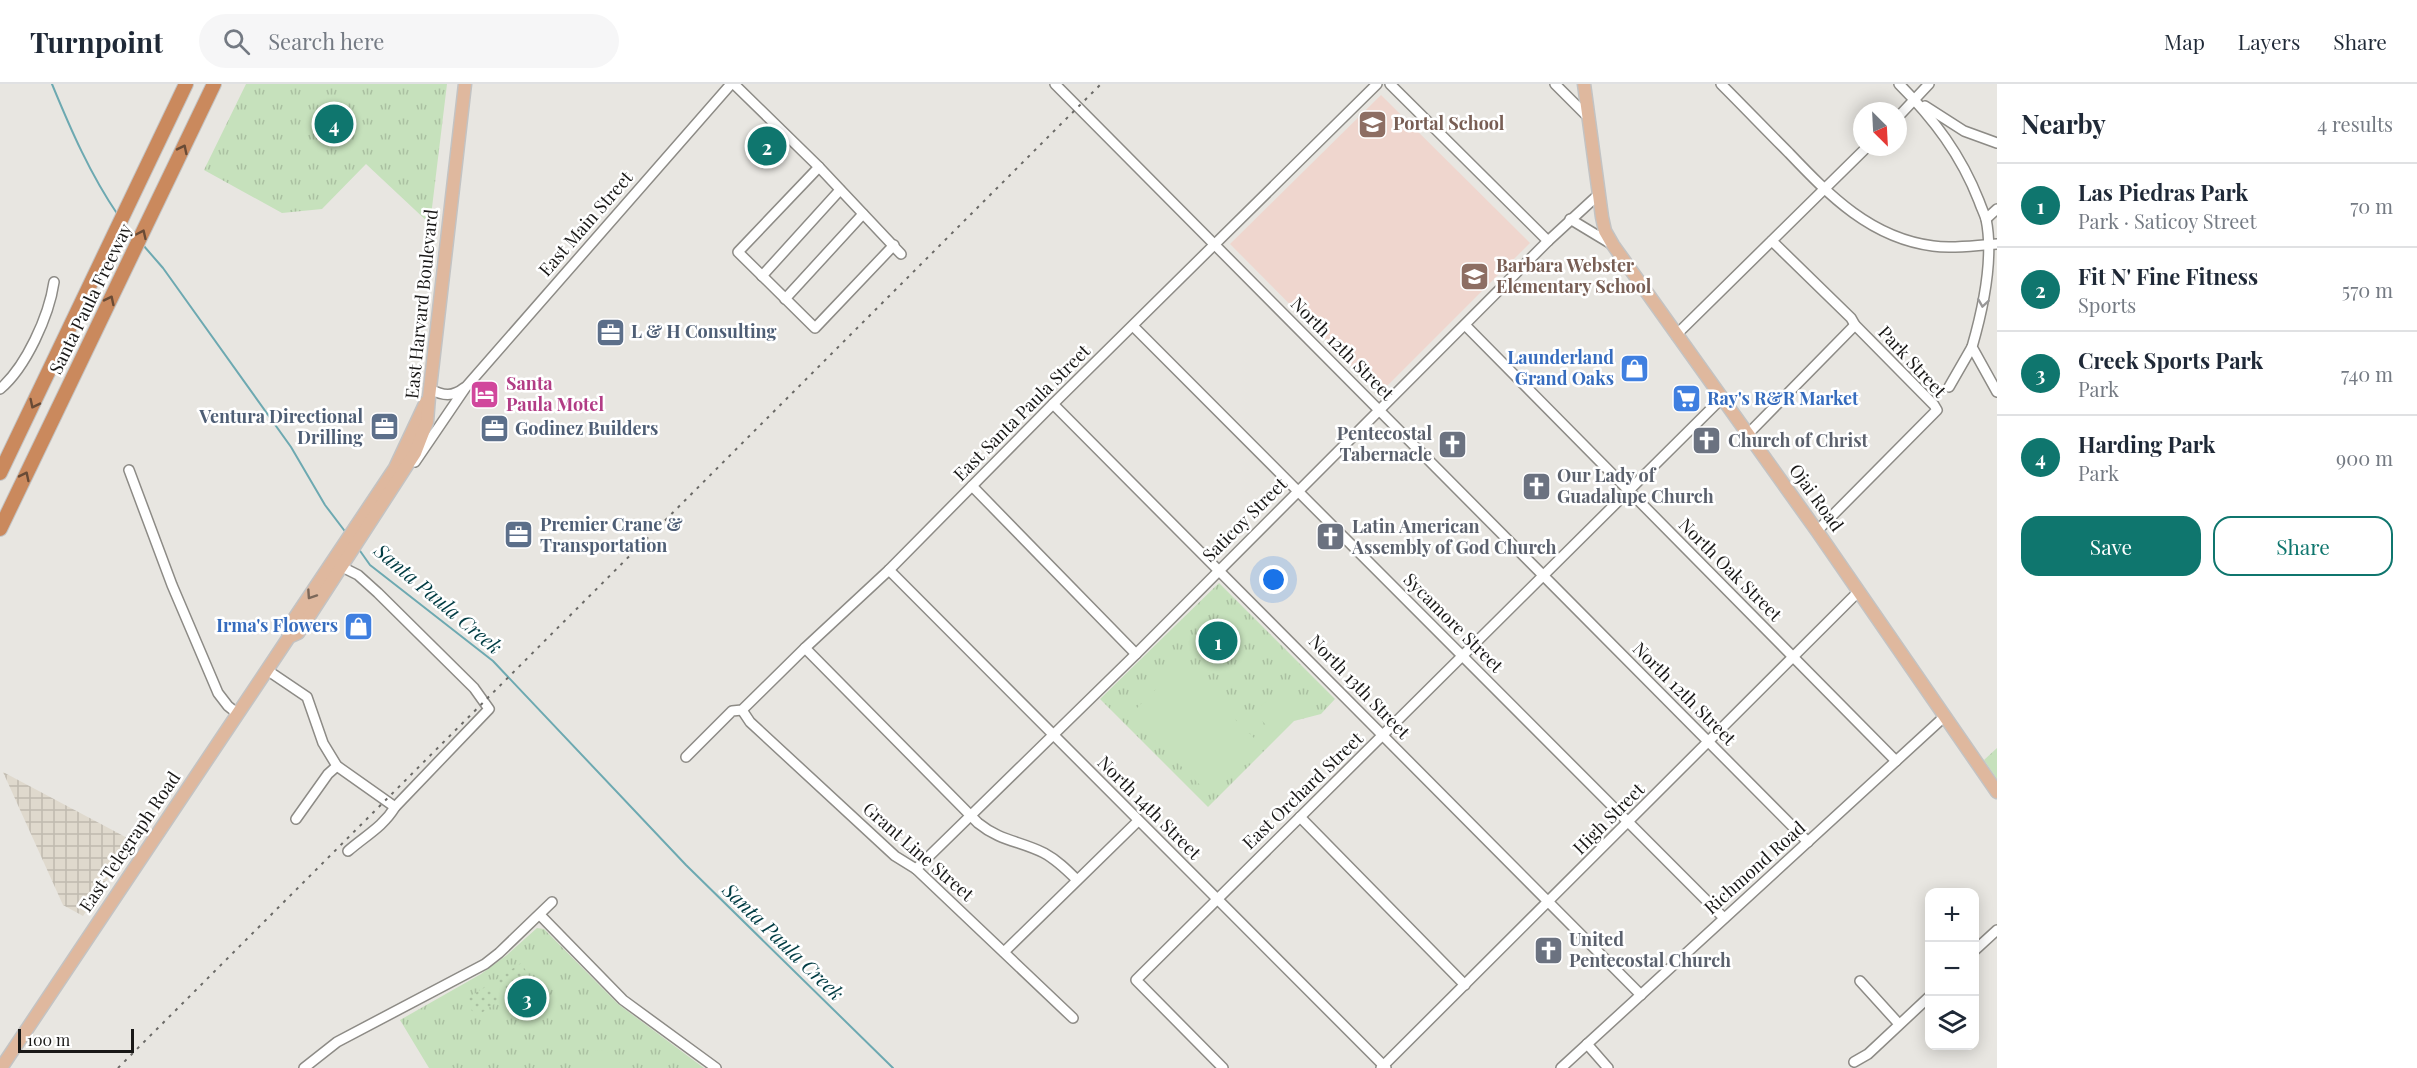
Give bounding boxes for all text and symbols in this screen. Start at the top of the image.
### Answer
search box [199,14,619,68]
text: Turnpoint [30,23,163,60]
icon: search [220,25,253,58]
text: Search here [268,26,384,56]
text: Map [2164,27,2205,55]
text: Layers [2238,27,2300,55]
text: Share [2333,27,2387,55]
pin: 4 [314,102,354,147]
north arrow [1853,102,1907,156]
text: Nearby [2021,106,2106,141]
school or university icon: Portal School [1356,108,1388,140]
text: 4 results [2317,110,2393,137]
place label: Portal School [1393,111,1505,135]
pin: 2 [748,124,786,168]
one-way arrow [175,144,187,155]
street label: East Main Street [533,165,638,281]
text: Las Piedras Park [2078,177,2248,207]
text: 1 [2037,192,2044,219]
text: 70 m [2350,192,2393,219]
street label: East Harvard Boulevard [399,207,443,400]
text: Park · Saticoy Street [2078,207,2256,234]
street label: Santa Paula Freeway [43,219,137,378]
one-way arrow [134,230,146,241]
place label: Barbara Webster Elementary School [1496,253,1652,298]
school or university icon: Barbara Webster Elementary School [1459,260,1491,292]
text: Fit N' Fine Fitness [2078,261,2258,291]
text: 2 [2035,276,2046,303]
text: 570 m [2342,276,2393,303]
street label: North 12th Street [1286,291,1400,406]
text: Sports [2078,291,2136,318]
one-way arrow [102,296,114,307]
one-way arrow [1977,298,1989,307]
office icon: L & H Consulting [594,316,626,348]
place label: L & H Consulting [631,319,777,343]
street label: Park Street [1873,320,1952,403]
street label: East Santa Paula Street [948,338,1095,486]
place label: Launderland Grand Oaks [1507,345,1614,390]
text: Creek Sports Park [2078,345,2263,375]
shop icon: Launderland Grand Oaks [1619,352,1651,384]
text: 3 [2036,360,2045,387]
text: 740 m [2341,360,2393,387]
place label: Santa Paula Motel [506,371,604,416]
text: Park [2078,375,2119,402]
hotel icon: Santa Paula Motel [469,378,501,410]
supermarket icon: Ray's R&R Market [1670,383,1702,415]
place label: Ray's R&R Market [1707,386,1859,410]
one-way arrow [29,397,41,408]
place label: Ventura Directional Drilling [198,404,363,449]
office icon: Ventura Directional Drilling [368,411,400,443]
office icon: Godinez Builders [478,413,510,445]
place label: Godinez Builders [515,416,658,440]
place label: Pentecostal Tabernacle [1337,421,1432,466]
church icon: Church of Christ [1691,425,1723,457]
church icon: Pentecostal Tabernacle [1437,428,1469,460]
place label: Church of Christ [1728,428,1868,452]
text: Harding Park [2078,429,2215,459]
text: 4 [2035,444,2046,471]
text: 900 m [2336,444,2393,471]
street label: Ojai Road [1784,459,1850,536]
text: Park [2078,459,2119,486]
place label: Our Lady of Guadalupe Church [1557,463,1714,508]
church icon: Our Lady of Guadalupe Church [1520,470,1552,502]
street label: Saticoy Street [1197,471,1292,567]
one-way arrow [18,472,30,483]
place label: Premier Crane & Transportation [540,512,683,557]
street label: North Oak Street [1674,513,1788,626]
place label: Latin American Assembly of God Church [1351,514,1557,559]
button: Save [2021,516,2201,576]
button: Share [2213,516,2393,576]
office icon: Premier Crane & Transportation [503,519,535,551]
church icon: Latin American Assembly of God Church [1315,521,1347,553]
water label: Santa Paula Creek [369,536,508,659]
your location [1259,565,1288,594]
street label: Sycamore Street [1399,567,1509,678]
one-way arrow [307,588,318,599]
shop icon: Irma's Flowers [343,610,375,642]
place label: Irma's Flowers [216,613,338,637]
pin: 1 [1198,618,1238,664]
street label: North 13th Street [1304,629,1416,744]
street label: North 12th Street [1628,636,1742,751]
street label: East Orchard Street [1237,726,1368,854]
street label: North 14th Street [1093,750,1207,865]
street label: East Telegraph Road [73,766,185,916]
street label: High Street [1567,777,1650,859]
street label: Grant Line Street [858,796,980,906]
street label: Richmond Road [1698,815,1811,919]
water label: Santa Paula Creek [717,875,851,1006]
map controls [1925,888,1979,1050]
button: + [1925,888,1979,942]
place label: United Pentecostal Church [1569,927,1731,972]
church icon: United Pentecostal Church [1532,934,1564,966]
button: − [1925,942,1979,996]
pin: 3 [508,976,546,1020]
button: layers [1925,996,1979,1050]
scale bar [18,1026,134,1054]
text: 100 m [27,1029,70,1050]

